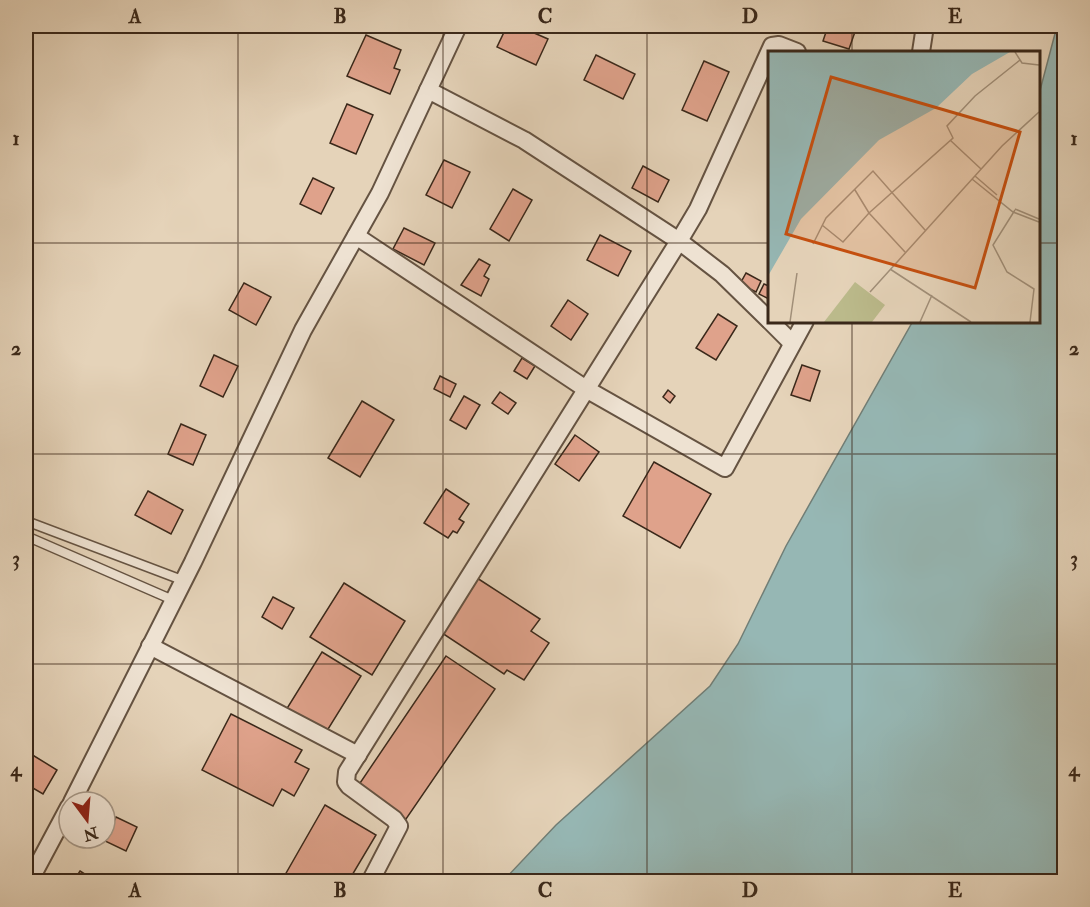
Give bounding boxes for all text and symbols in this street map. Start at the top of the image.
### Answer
text: A [128,4,142,29]
text: B [333,4,347,29]
text: C [538,4,552,29]
text: D [742,4,758,29]
text: E [948,4,963,29]
inset map [768,51,1039,322]
text: 1 [12,126,20,151]
text: 1 [1070,126,1078,151]
text: 2 [11,336,21,361]
text: 2 [1069,336,1079,361]
text: 3 [12,546,20,571]
text: 3 [1070,546,1078,571]
text: 4 [10,757,23,782]
text: 4 [1068,757,1081,782]
north arrow [57,790,117,850]
text: N [81,822,101,845]
text: A [128,878,142,903]
text: B [333,878,347,903]
text: C [538,878,552,903]
text: D [742,878,758,903]
text: E [948,878,963,903]

